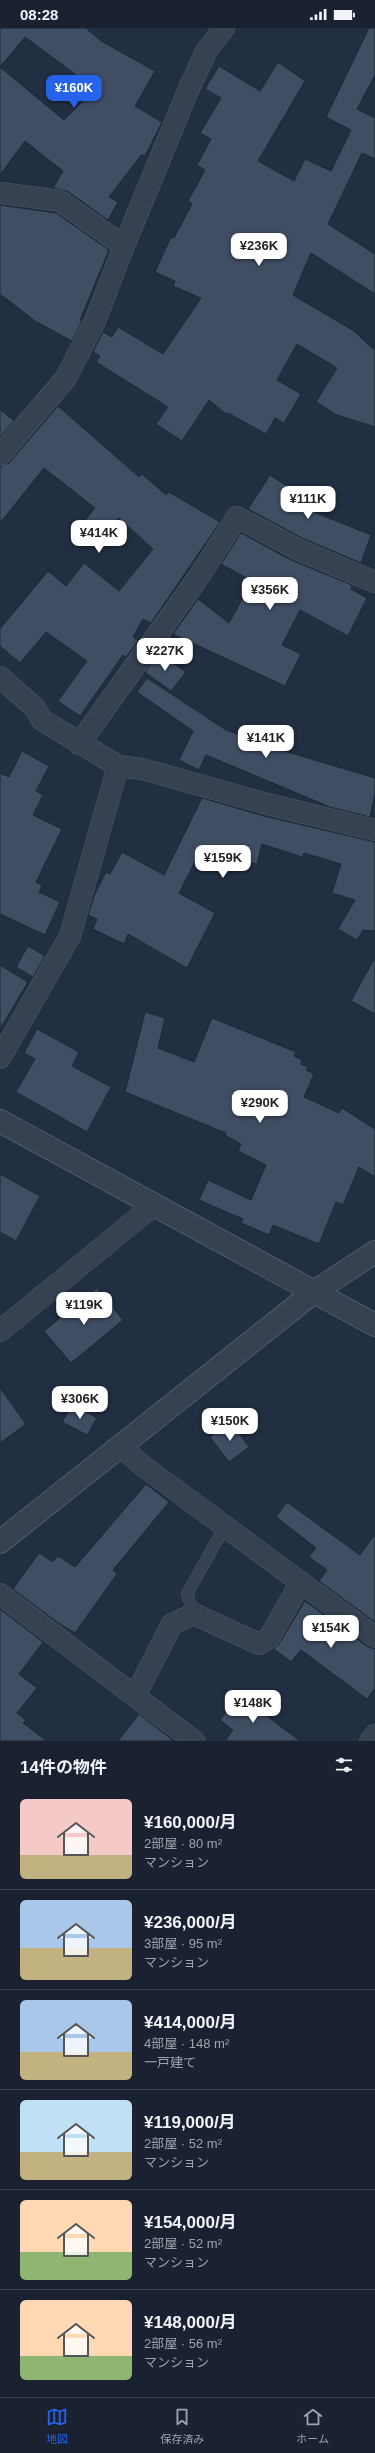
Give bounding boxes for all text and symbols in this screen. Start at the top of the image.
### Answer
text: 08:28 [20,6,58,23]
pin: ¥160K [46,75,102,109]
text: ¥160K [55,80,93,95]
pin: ¥236K [231,233,287,267]
text: ¥236K [240,238,278,253]
pin: ¥111K [280,486,336,520]
text: ¥111K [290,491,326,506]
pin: ¥414K [71,520,127,554]
text: ¥414K [80,525,118,540]
pin: ¥356K [242,577,298,611]
text: ¥356K [251,582,289,597]
pin: ¥227K [137,638,193,672]
text: ¥227K [146,643,184,658]
pin: ¥141K [238,725,294,759]
text: ¥141K [247,730,285,745]
pin: ¥159K [195,845,251,879]
text: ¥159K [204,850,242,865]
pin: ¥290K [232,1090,288,1124]
text: ¥290K [241,1095,279,1110]
pin: ¥119K [56,1292,112,1326]
text: ¥119K [65,1297,103,1312]
pin: ¥306K [52,1386,108,1420]
text: ¥306K [61,1391,99,1406]
pin: ¥150K [202,1408,258,1442]
text: ¥150K [211,1413,249,1428]
pin: ¥154K [303,1615,359,1649]
text: ¥154K [312,1620,350,1635]
pin: ¥148K [225,1690,281,1724]
text: ¥148K [234,1695,272,1710]
icon: filters [333,1754,355,1776]
text: 14件の物件 [20,1758,107,1777]
text: ¥160,000/月 [144,1813,237,1832]
icon: home [52,1815,100,1863]
text: 2部屋 · 80 m² [144,1836,222,1851]
text: マンション [144,1855,209,1870]
text: ¥236,000/月 [144,1913,237,1932]
icon: home [52,1916,100,1964]
text: 3部屋 · 95 m² [144,1936,222,1951]
text: マンション [144,1955,209,1970]
text: ¥414,000/月 [144,2013,237,2032]
icon: home [52,2016,100,2064]
text: 4部屋 · 148 m² [144,2036,229,2051]
text: 一戸建て [144,2055,196,2070]
text: ¥119,000/月 [144,2113,236,2132]
icon: home [52,2116,100,2164]
text: 2部屋 · 52 m² [144,2136,222,2151]
text: マンション [144,2155,209,2170]
text: ¥154,000/月 [144,2213,237,2232]
icon: home [52,2216,100,2264]
text: 2部屋 · 52 m² [144,2236,222,2251]
text: マンション [144,2255,209,2270]
text: ¥148,000/月 [144,2313,237,2332]
icon: home [52,2316,100,2364]
text: 2部屋 · 56 m² [144,2336,222,2351]
text: マンション [144,2355,209,2370]
tab: 地図 [46,2406,68,2446]
tab: 保存済み [160,2406,204,2446]
tab: ホーム [296,2406,329,2446]

